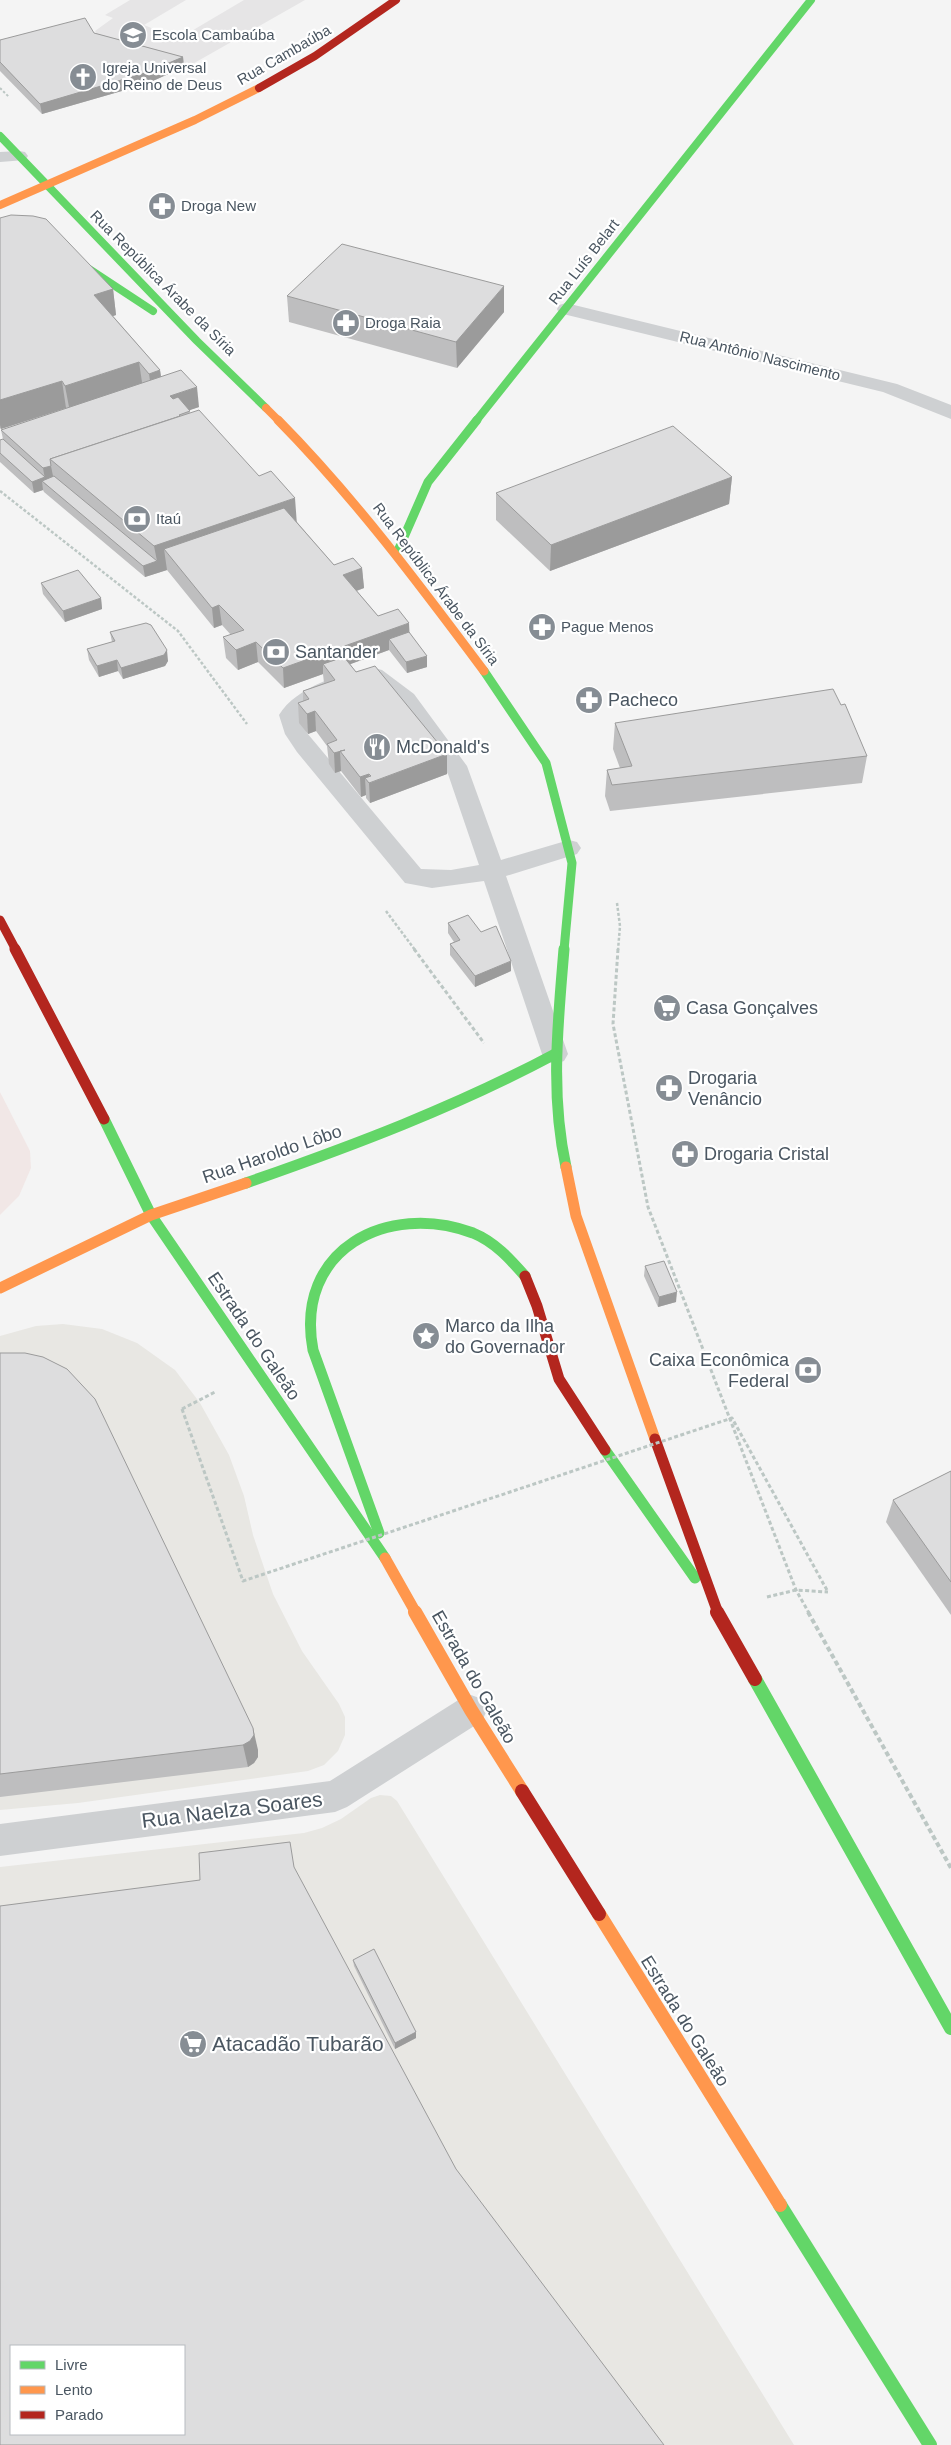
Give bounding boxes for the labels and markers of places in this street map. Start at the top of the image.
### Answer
school or university icon: Escola Cambaúba [118,20,148,50]
place label: Escola Cambaúba [152,26,275,43]
place label: Igreja Universal do Reino de Deus [102,59,222,93]
church icon: Igreja Universal do Reino de Deus [68,62,98,92]
pharmacy icon: Droga New [147,191,177,221]
place label: Droga New [181,197,256,214]
pharmacy icon: Droga Raia [331,308,361,338]
place label: Droga Raia [365,314,442,331]
bank icon: Itaú [122,504,152,534]
place label: Itaú [156,510,181,527]
pharmacy icon: Pague Menos [527,612,557,642]
place label: Pague Menos [561,618,654,635]
bank icon: Santander [261,637,291,667]
place label: Santander [295,642,378,662]
pharmacy icon: Pacheco [574,685,604,715]
place label: Pacheco [608,690,678,710]
restaurant icon: McDonald's [362,732,392,762]
place label: McDonald's [396,737,489,757]
supermarket icon: Casa Gonçalves [652,993,682,1023]
place label: Casa Gonçalves [686,998,818,1018]
place label: Drogaria Venâncio [688,1068,762,1109]
pharmacy icon: Drogaria Venâncio [654,1073,684,1103]
pharmacy icon: Drogaria Cristal [670,1139,700,1169]
place label: Drogaria Cristal [704,1144,829,1164]
place label: Marco da Ilha do Governador [445,1316,565,1357]
place icon: Marco da Ilha do Governador [411,1321,441,1351]
place label: Caixa Econômica Federal [649,1350,790,1391]
bank icon: Caixa Econômica Federal [793,1355,823,1385]
supermarket icon: Atacadão Tubarão [178,2029,208,2059]
place label: Atacadão Tubarão [212,2032,384,2055]

